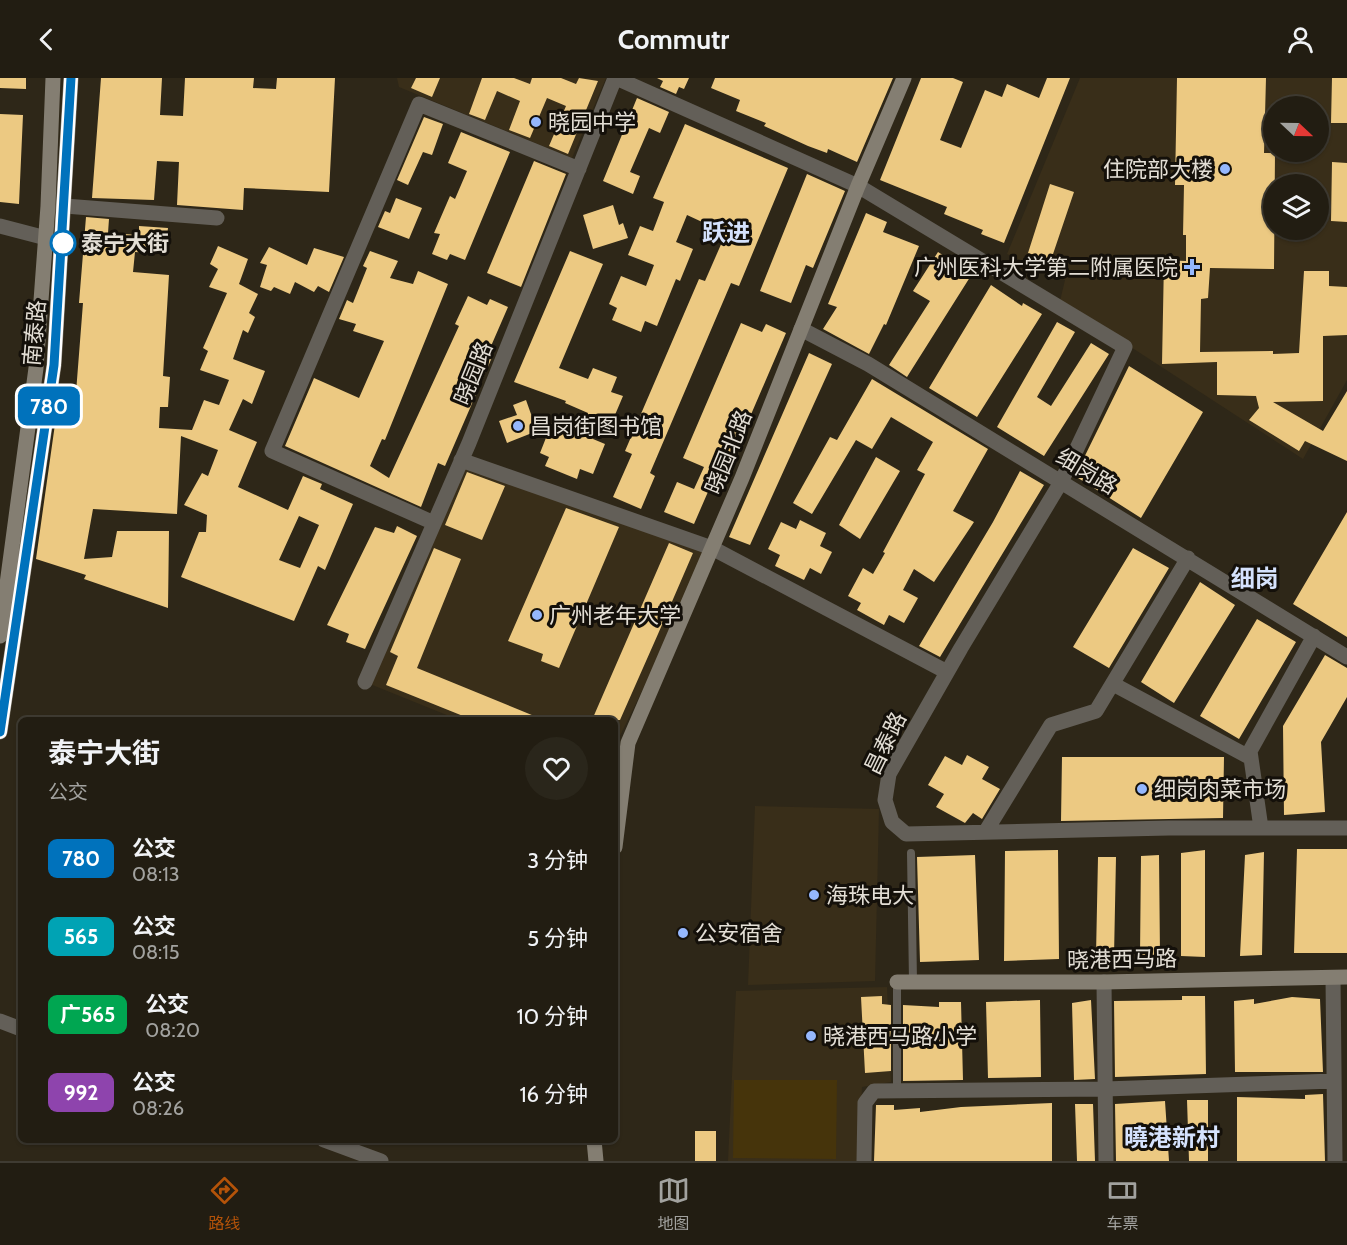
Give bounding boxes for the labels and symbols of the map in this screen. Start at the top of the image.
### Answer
north arrow [1263,96,1329,162]
place label: 晓园中学 [548,109,636,136]
marker: 晓园中学 [529,115,543,129]
place label: 住院部大楼 [1103,156,1213,183]
marker: 住院部大楼 [1218,162,1232,176]
district label: 跃进 [702,218,750,247]
marker: 泰宁大街 [50,230,76,256]
place label: 泰宁大街 [81,230,169,257]
place label: 广州医科大学第二附属医院 [914,254,1178,281]
marker: 广州医科大学第二附属医院 [1183,258,1201,276]
street label: 南泰路 [18,299,51,367]
street label: 晓园路 [449,338,498,409]
line badge: 780 [14,386,84,426]
street label: 晓园北路 [699,406,757,498]
place label: 昌岗街图书馆 [530,413,662,440]
marker: 昌岗街图书馆 [511,419,525,433]
street label: 细岗路 [1051,443,1122,500]
district label: 细岗 [1231,564,1279,593]
place label: 广州老年大学 [549,602,681,629]
marker: 广州老年大学 [530,608,544,622]
street label: 昌泰路 [859,708,912,779]
place label: 细岗肉菜市场 [1154,776,1286,803]
marker: 细岗肉菜市场 [1135,782,1149,796]
place label: 海珠电大 [826,882,914,909]
marker: 海珠电大 [807,888,821,902]
place label: 公安宿舍 [695,920,783,947]
marker: 公安宿舍 [676,926,690,940]
street label: 晓港西马路 [1067,945,1177,974]
place label: 晓港西马路小学 [823,1023,977,1050]
marker: 晓港西马路小学 [804,1029,818,1043]
district label: 曉港新村 [1124,1123,1220,1152]

